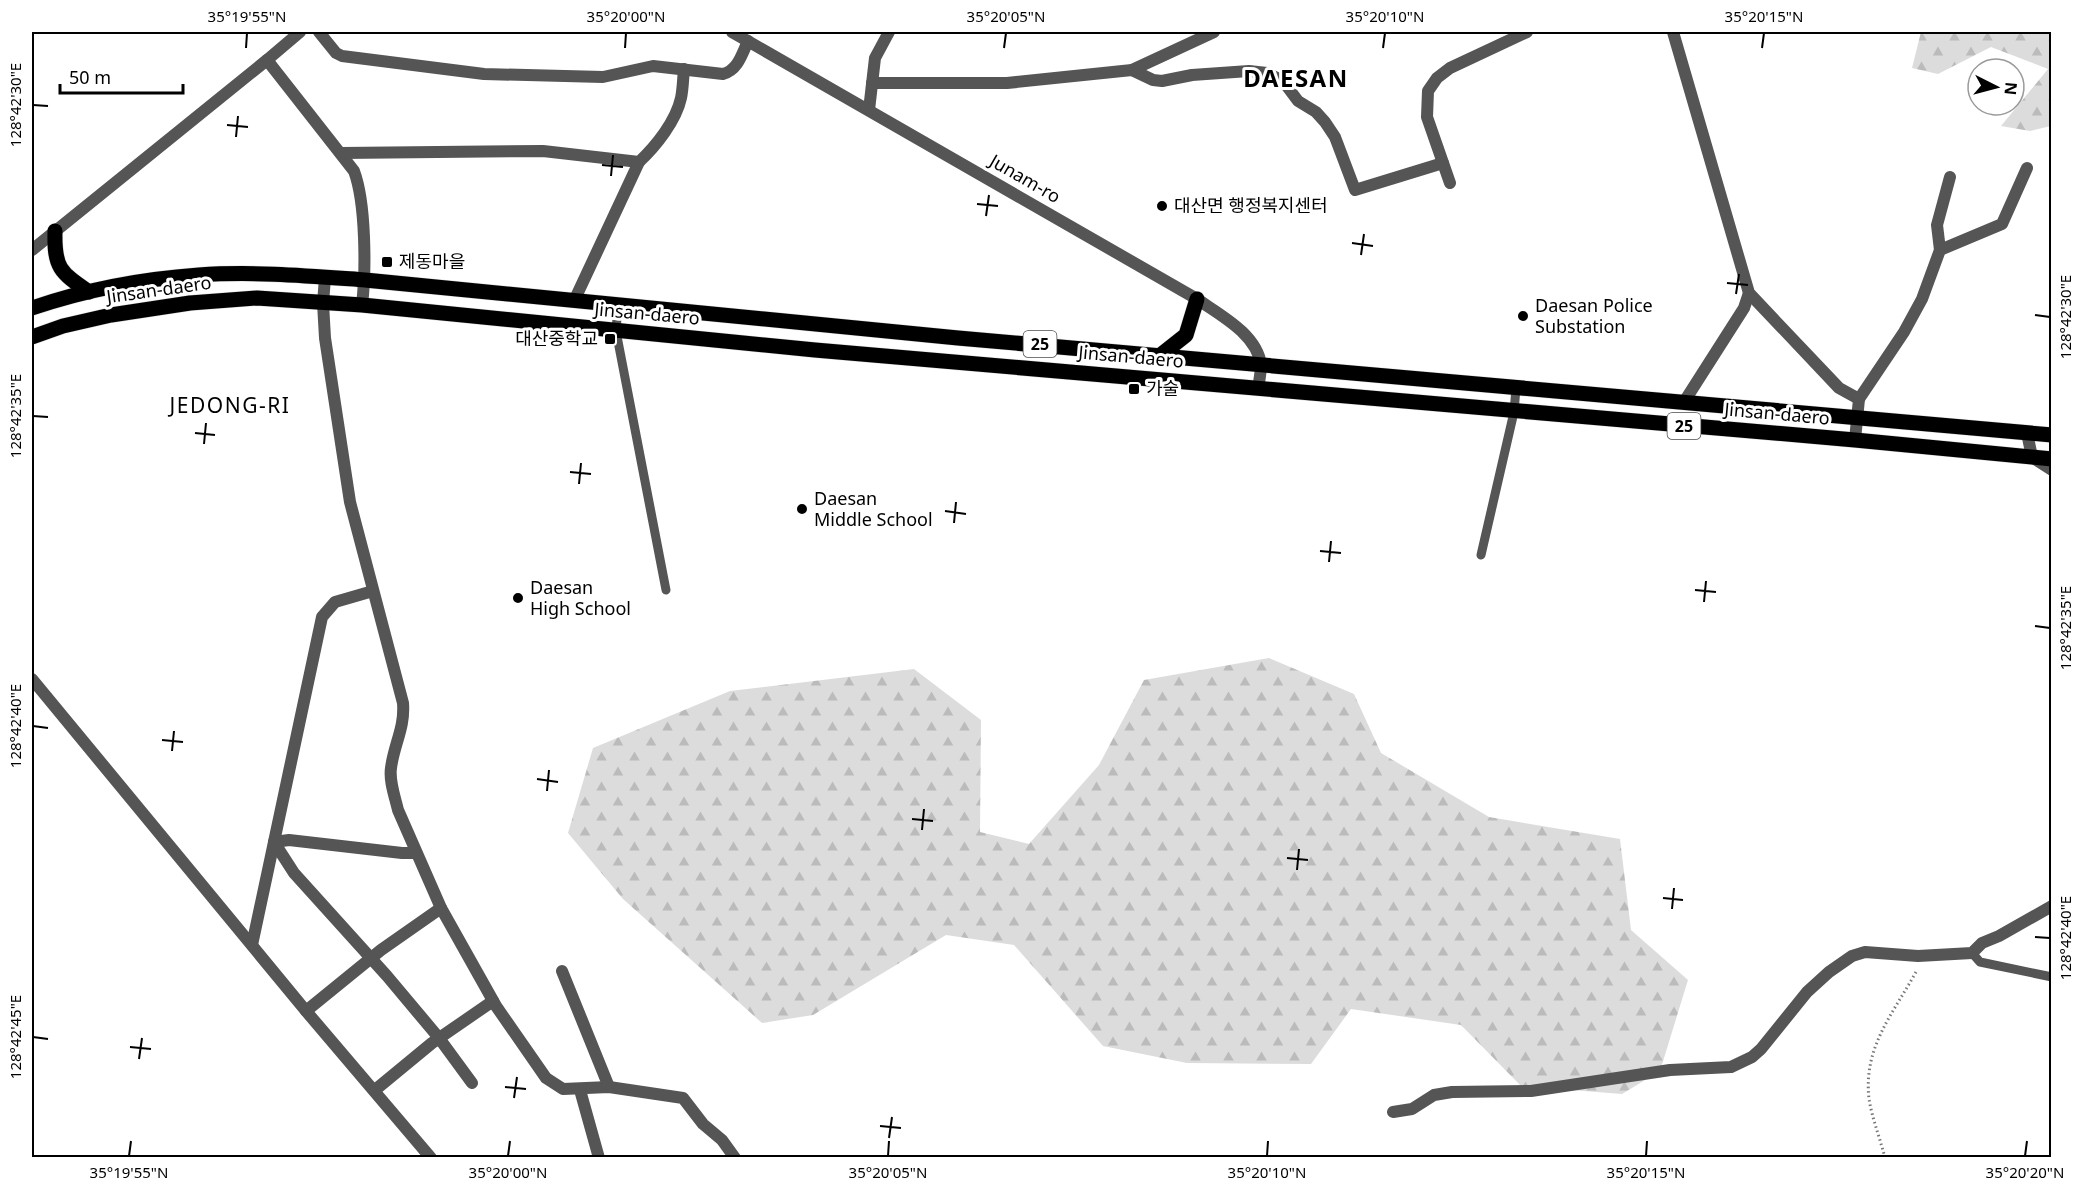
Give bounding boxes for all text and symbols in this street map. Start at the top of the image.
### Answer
text: 35°19'55"N [208,6,286,26]
text: 35°20'00"N [587,6,665,26]
text: 35°20'05"N [967,6,1045,26]
text: 35°20'10"N [1346,6,1424,26]
text: 35°20'15"N [1725,6,1803,26]
scale bar [60,57,183,95]
north arrow [1966,57,2026,117]
district label: DAESAN [1243,61,1349,94]
text: 128°42'30"E [5,63,25,147]
text: 50 m [69,65,111,89]
text: N [1999,81,2023,96]
street label: Junam-ro [984,147,1065,208]
place label: 대산면 행정복지센터 [1174,193,1328,217]
marker: 대산면 행정복지센터 [1155,199,1169,213]
place label: 제동마을 [399,249,465,273]
marker: 제동마을 [380,255,394,269]
street label: Jinsan-daero [103,270,213,309]
text: 128°42'30"E [2055,275,2075,359]
place label: Daesan Police Substation [1535,293,1653,338]
street label: Jinsan-daero [591,296,701,330]
marker: Daesan Police Substation [1516,309,1530,323]
place label: 대산중학교 [515,326,598,350]
road number: 25 [1024,331,1056,357]
marker: 대산중학교 [603,332,617,346]
street label: Jinsan-daero [1075,339,1185,373]
text: 128°42'35"E [5,374,25,458]
place label: 가술 [1146,376,1179,400]
marker: 가술 [1127,382,1141,396]
district label: JEDONG-RI [168,391,290,419]
street label: Jinsan-daero [1721,396,1831,430]
road number: 25 [1668,413,1700,439]
place label: Daesan Middle School [814,486,933,531]
marker: Daesan Middle School [795,502,809,516]
place label: Daesan High School [530,575,631,620]
text: 128°42'35"E [2055,586,2075,670]
marker: Daesan High School [511,591,525,605]
text: 128°42'40"E [5,684,25,768]
text: 128°42'40"E [2055,896,2075,980]
text: 128°42'45"E [5,995,25,1079]
text: 35°19'55"N [90,1162,168,1182]
text: 35°20'00"N [469,1162,547,1182]
text: 35°20'05"N [849,1162,927,1182]
text: 35°20'10"N [1228,1162,1306,1182]
text: 35°20'15"N [1607,1162,1685,1182]
text: 35°20'20"N [1986,1162,2064,1182]

